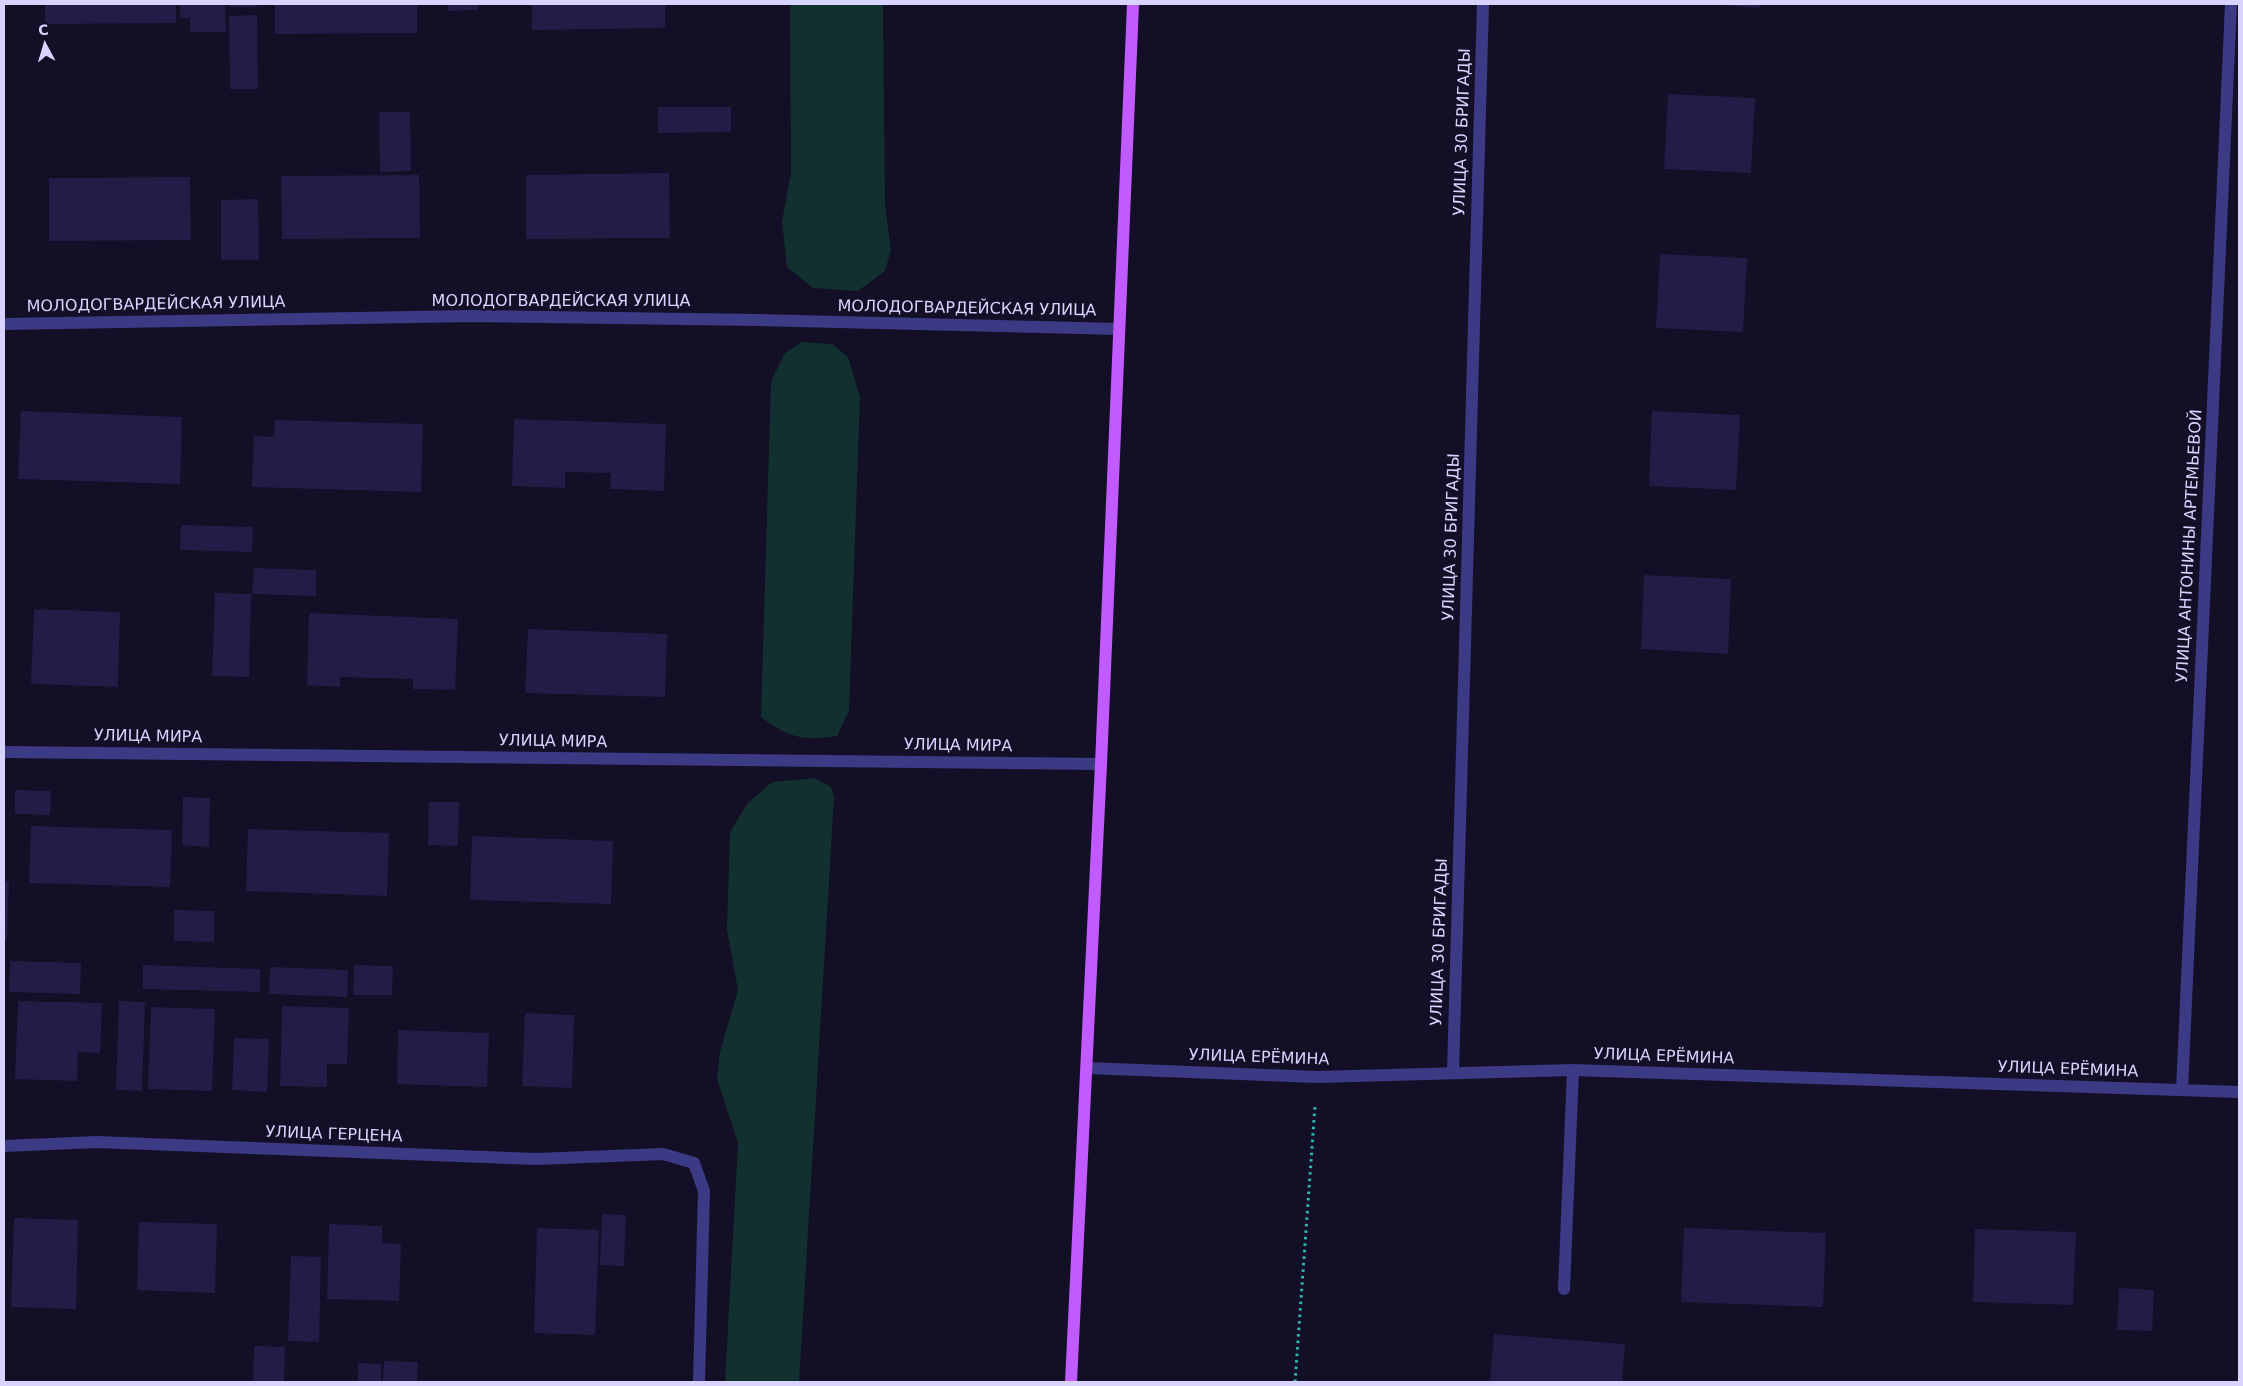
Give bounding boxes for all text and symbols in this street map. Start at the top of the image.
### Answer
north arrow [20,20,70,70]
text: С [37,22,49,39]
street label: УЛИЦА 30 БРИГАДЫ [1450,48,1476,216]
street label: МОЛОДОГВАРДЕЙСКАЯ УЛИЦА [432,292,690,312]
street label: МОЛОДОГВАРДЕЙСКАЯ УЛИЦА [26,293,286,317]
street label: МОЛОДОГВАРДЕЙСКАЯ УЛИЦА [837,297,1097,321]
street label: УЛИЦА АНТОНИНЫ АРТЕМЬЕВОЙ [2173,409,2207,683]
street label: УЛИЦА 30 БРИГАДЫ [1439,453,1465,621]
street label: УЛИЦА МИРА [94,726,202,748]
street label: УЛИЦА МИРА [499,731,607,753]
street label: УЛИЦА МИРА [904,735,1012,757]
street label: УЛИЦА 30 БРИГАДЫ [1427,858,1453,1026]
street label: УЛИЦА ЕРЁМИНА [1593,1045,1735,1069]
street label: УЛИЦА ЕРЁМИНА [1188,1046,1330,1070]
street label: УЛИЦА ЕРЁМИНА [1997,1058,2139,1082]
street label: УЛИЦА ГЕРЦЕНА [265,1123,403,1147]

